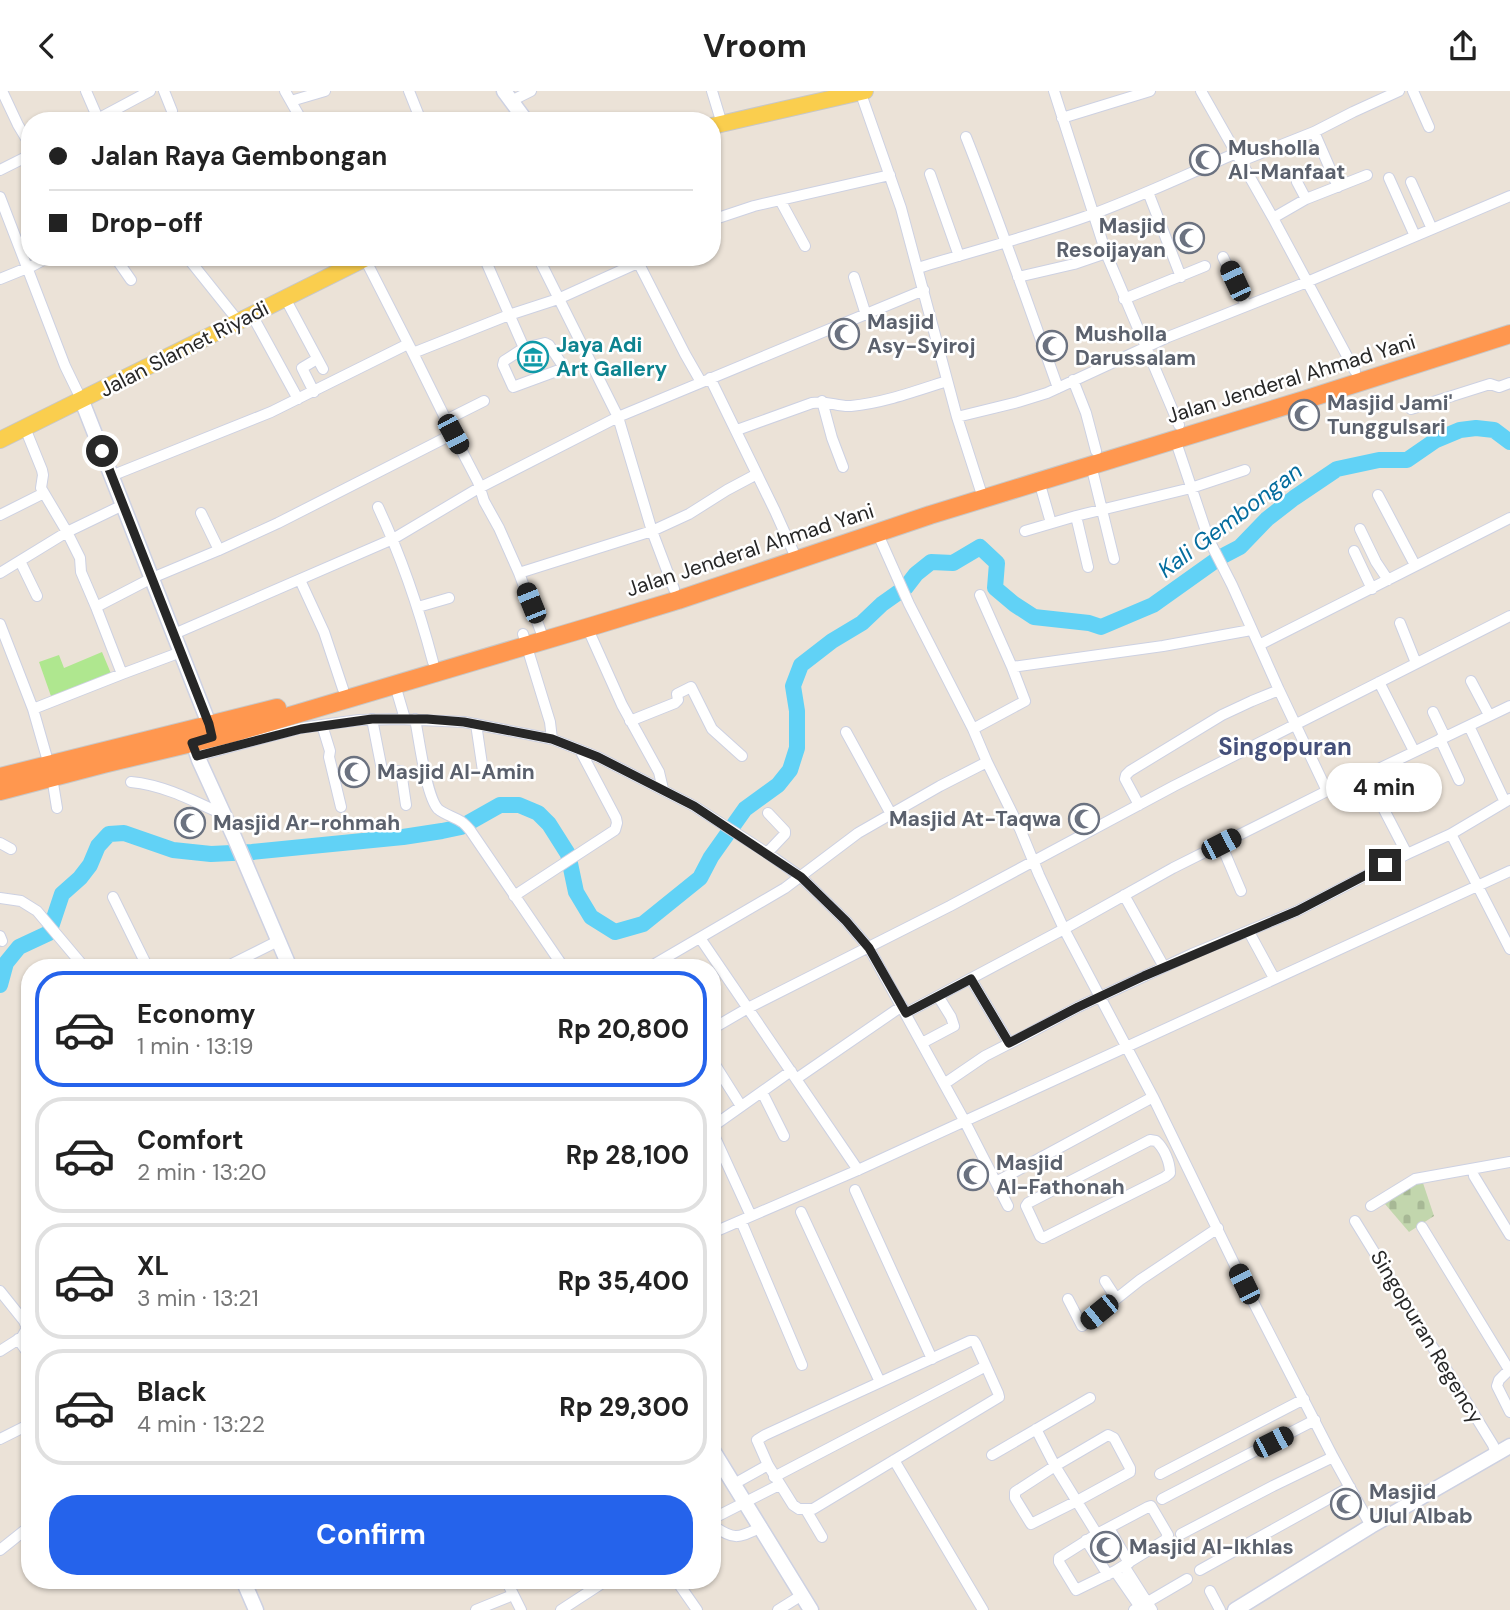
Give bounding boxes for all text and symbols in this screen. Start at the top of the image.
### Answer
text: Vroom [703,25,807,67]
icon: back [28,27,66,65]
icon: share [1444,27,1482,65]
place label: Musholla Al-Manfaat [1228,134,1345,186]
text: Jalan Raya Gembongan [91,139,387,173]
mosque icon: Musholla Al-Manfaat [1188,143,1222,177]
text: Drop-off [91,206,203,240]
place label: Masjid Resoijayan [1056,212,1166,264]
mosque icon: Masjid Resoijayan [1172,221,1206,255]
car [1217,258,1254,304]
street label: Jalan Slamet Riyadi [95,294,273,404]
place label: Masjid Asy-Syiroj [867,308,975,360]
mosque icon: Masjid Asy-Syiroj [827,317,861,351]
place label: Musholla Darussalam [1075,320,1196,372]
street label: Jalan Jenderal Ahmad Yani [1163,328,1419,430]
mosque icon: Musholla Darussalam [1035,329,1069,363]
place label: Jaya Adi Art Gallery [556,331,668,383]
museum icon: Jaya Adi Art Gallery [516,340,550,374]
place label: Masjid Jami' Tunggulsari [1327,389,1453,441]
mosque icon: Masjid Jami' Tunggulsari [1287,398,1321,432]
car [434,411,473,457]
route start [86,435,118,467]
water label: Kali Gembongan [1152,456,1308,584]
street label: Jalan Jenderal Ahmad Yani [623,497,877,603]
car [514,580,549,626]
district label: Singopuran [1218,731,1352,762]
mosque icon: Masjid Al-Amin [337,755,371,789]
place label: Masjid Al-Amin [377,758,535,786]
callout: 4 min [1327,763,1443,813]
text: 4 min [1353,772,1415,802]
mosque icon: Masjid At-Taqwa [1067,802,1101,836]
place label: Masjid At-Taqwa [889,805,1061,833]
mosque icon: Masjid Ar-rohmah [173,806,207,840]
place label: Masjid Ar-rohmah [213,809,400,837]
car [1198,825,1245,863]
route end [1369,849,1401,881]
text: Economy [137,997,255,1031]
icon: car [53,998,116,1061]
text: Rp 20,800 [558,1012,689,1046]
text: 1 min · 13:19 [137,1031,253,1061]
text: Comfort [137,1123,243,1157]
icon: car [53,1124,116,1187]
text: Rp 28,100 [566,1138,689,1172]
place label: Masjid Al-Fathonah [996,1149,1125,1201]
text: 2 min · 13:20 [137,1157,267,1187]
mosque icon: Masjid Al-Fathonah [956,1158,990,1192]
street label: Singopuran Regency [1364,1245,1490,1429]
text: XL [137,1249,169,1283]
icon: car [53,1250,116,1313]
car [1226,1261,1263,1307]
text: Rp 35,400 [558,1264,689,1298]
text: 3 min · 13:21 [137,1283,259,1313]
car [1077,1291,1122,1333]
text: Black [137,1375,207,1409]
icon: car [53,1376,116,1439]
text: Rp 29,300 [559,1390,689,1424]
text: 4 min · 13:22 [137,1409,265,1439]
car [1250,1423,1297,1461]
place label: Masjid Ulul Albab [1369,1478,1473,1530]
mosque icon: Masjid Ulul Albab [1329,1487,1363,1521]
button: Confirm [49,1495,693,1575]
mosque icon: Masjid Al-Ikhlas [1089,1530,1123,1564]
place label: Masjid Al-Ikhlas [1129,1533,1294,1561]

